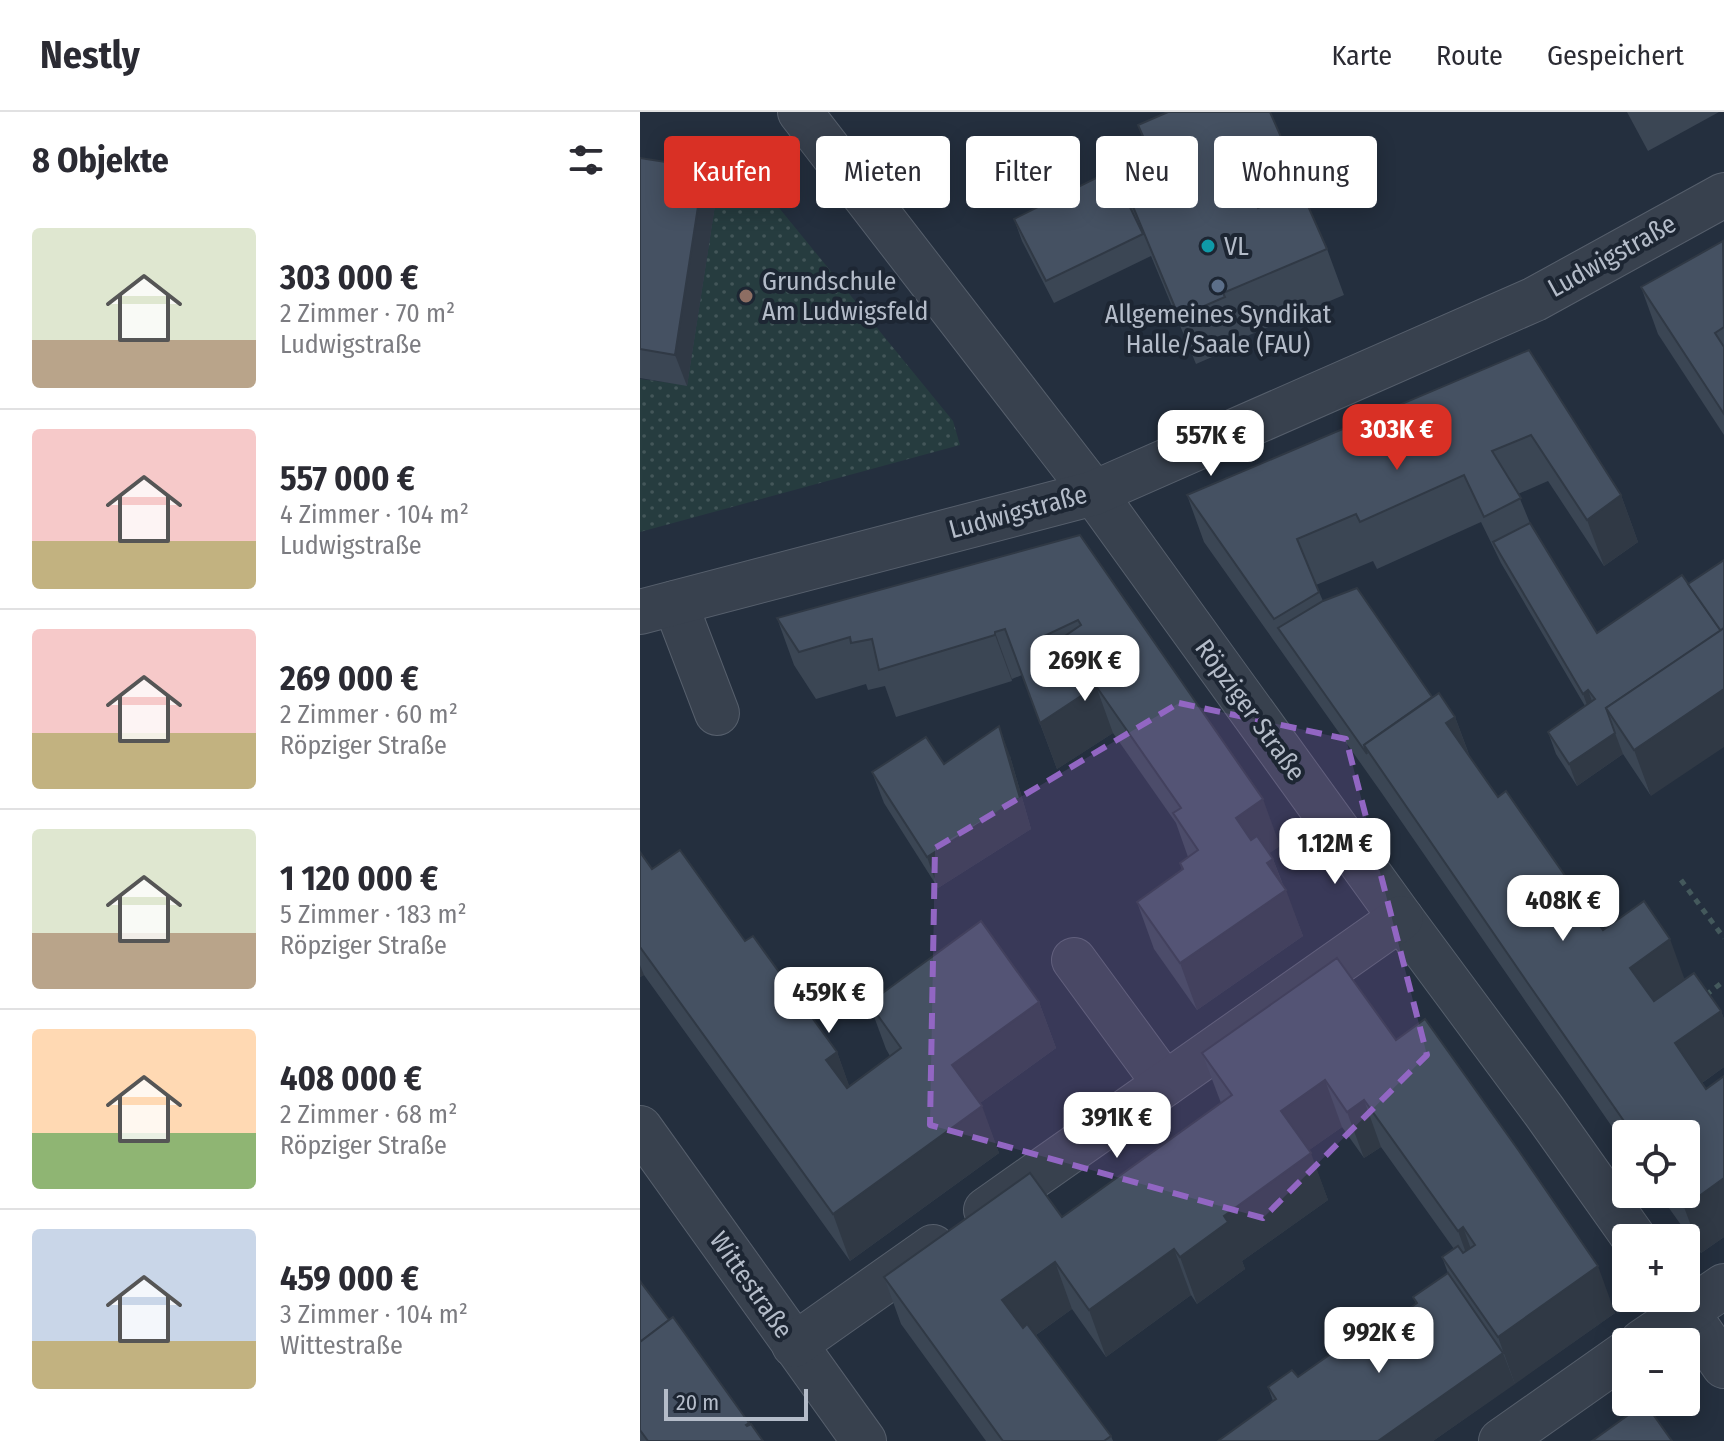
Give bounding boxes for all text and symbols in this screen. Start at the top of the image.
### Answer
text: Nestly [40,32,140,78]
text: Karte [1331,39,1392,72]
text: Route [1436,39,1503,72]
text: Gespeichert [1547,39,1684,72]
chip: Kaufen [664,136,800,208]
chip: Mieten [816,136,950,208]
chip: Filter [966,136,1080,208]
chip: Neu [1096,136,1198,208]
chip: Wohnung [1214,136,1377,208]
icon: filters [564,138,608,182]
text: 8 Objekte [32,140,169,181]
street label: Ludwigstraße [1543,208,1681,304]
place label: VL [1224,231,1249,262]
marker: VL [1199,237,1217,255]
text: 303 000 € [280,257,418,298]
icon: home [96,260,192,356]
place label: Grundschule Am Ludwigsfeld [762,266,928,327]
marker: Allgemeines Syndikat Halle/Saale (FAU) [1209,277,1227,295]
marker: Grundschule Am Ludwigsfeld [737,287,755,305]
text: 2 Zimmer · 70 m² [280,298,455,329]
place label: Allgemeines Syndikat Halle/Saale (FAU) [1105,299,1332,360]
text: Ludwigstraße [280,329,422,360]
pin: 303K € [1332,404,1462,472]
pin: 557K € [1146,410,1276,478]
text: 303K € [1361,414,1433,445]
text: 557K € [1176,420,1246,451]
text: 557 000 € [280,458,415,499]
icon: home [96,461,192,557]
street label: Ludwigstraße [946,479,1090,545]
text: 4 Zimmer · 104 m² [280,499,469,530]
text: Ludwigstraße [280,530,422,561]
street label: Röpziger Straße [1188,633,1312,787]
pin: 269K € [1020,635,1150,703]
text: 269K € [1048,645,1122,676]
text: 269 000 € [280,658,419,699]
icon: home [96,661,192,757]
text: 2 Zimmer · 60 m² [280,699,458,730]
text: Röpziger Straße [280,730,447,761]
pin: 1.12M € [1261,818,1409,886]
text: 1.12M € [1297,828,1373,859]
text: 1 120 000 € [280,858,438,899]
icon: home [96,861,192,957]
pin: 408K € [1498,875,1628,943]
text: 408K € [1525,885,1601,916]
text: 5 Zimmer · 183 m² [280,899,467,930]
text: Röpziger Straße [280,930,447,961]
pin: 459K € [764,967,894,1035]
text: 459K € [792,977,866,1008]
text: 408 000 € [280,1058,422,1099]
icon: home [96,1061,192,1157]
pin: 391K € [1052,1092,1182,1160]
text: 2 Zimmer · 68 m² [280,1099,457,1130]
text: 391K € [1082,1102,1152,1133]
map controls [1612,1120,1700,1416]
button: locate [1612,1120,1700,1208]
text: Röpziger Straße [280,1130,447,1161]
button: + [1612,1224,1700,1312]
street label: Wittestraße [703,1226,799,1344]
text: 459 000 € [280,1258,419,1299]
icon: home [96,1261,192,1357]
text: 3 Zimmer · 104 m² [280,1299,468,1330]
pin: 992K € [1314,1307,1444,1375]
text: 992K € [1342,1317,1416,1348]
button: − [1612,1328,1700,1416]
text: Wittestraße [280,1330,403,1361]
scale bar [664,1385,808,1421]
text: 20 m [676,1389,719,1416]

